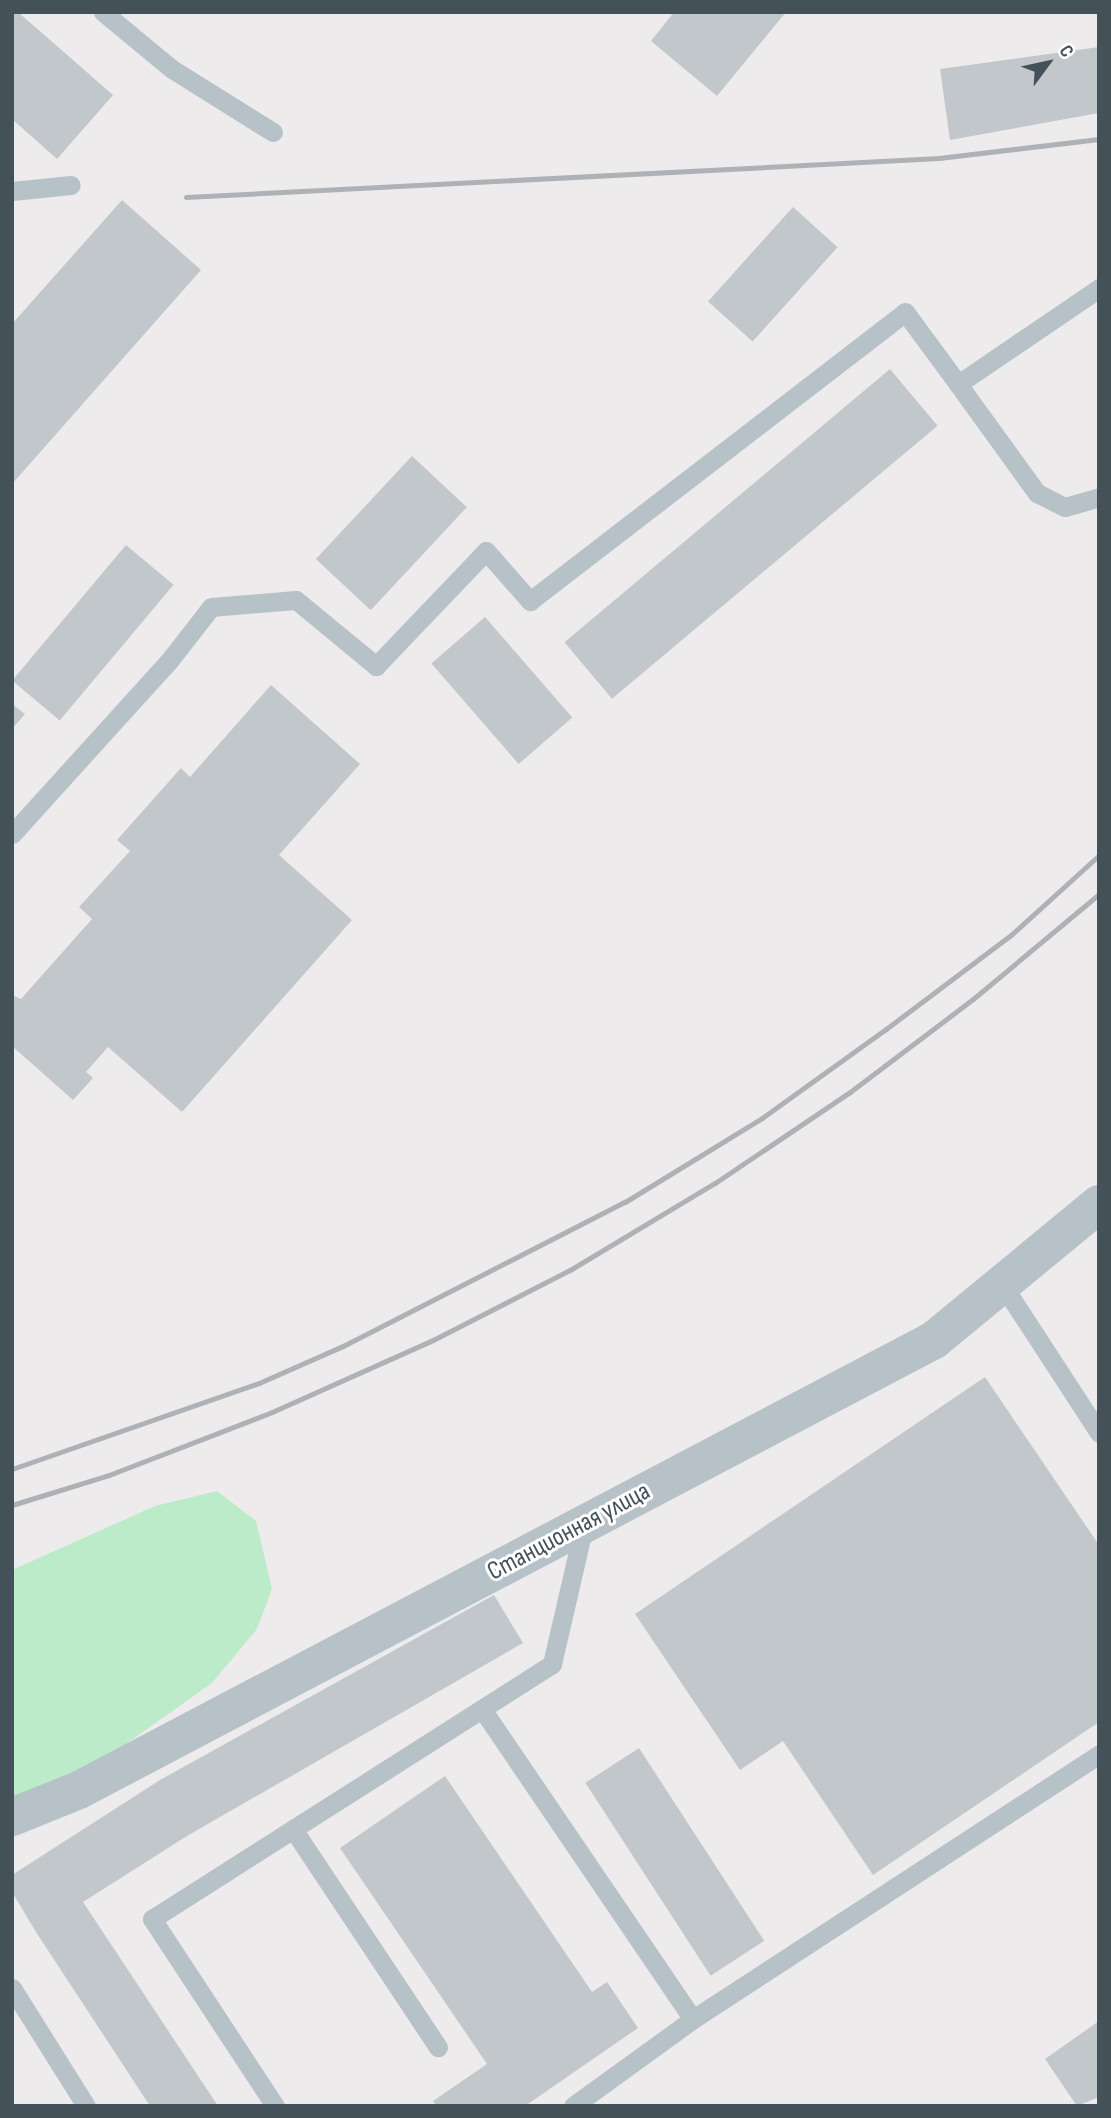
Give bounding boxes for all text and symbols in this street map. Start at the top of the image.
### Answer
north arrow [1013,28,1083,98]
text: С [1054,41,1078,62]
street label: Станционная улица [482,1476,656,1588]

